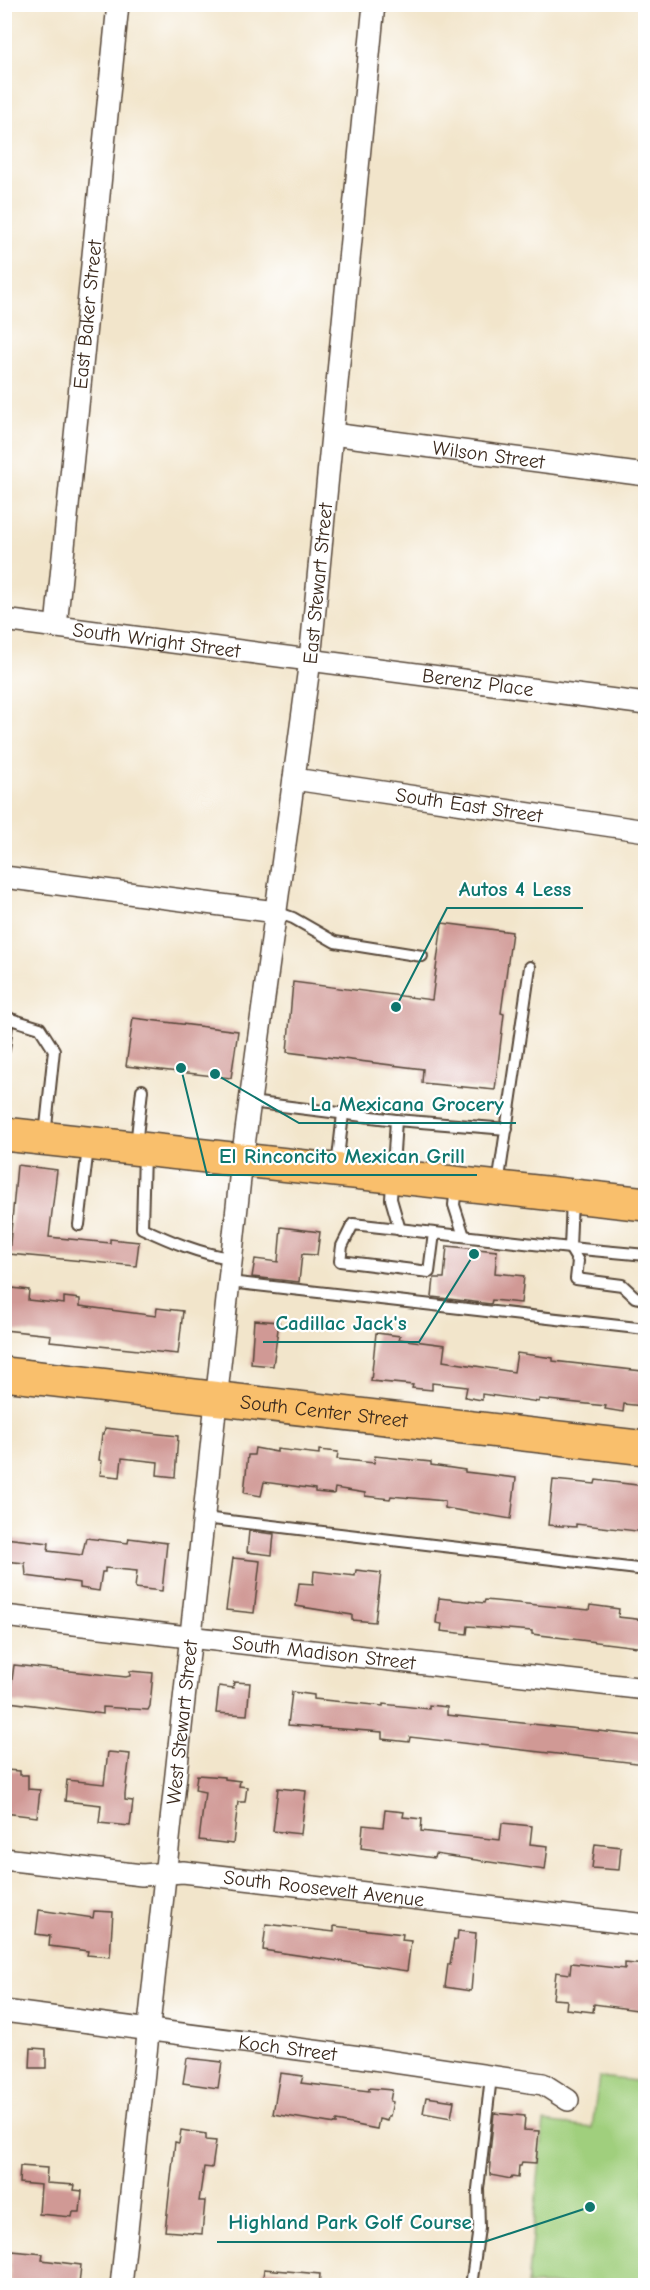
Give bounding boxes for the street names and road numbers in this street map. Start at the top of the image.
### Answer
street label: East Baker Street [69,238,107,390]
street label: Wilson Street [431,436,547,474]
street label: East Stewart Street [299,501,337,665]
street label: South Wright Street [71,618,243,663]
street label: Berenz Place [421,664,535,701]
street label: South East Street [394,783,545,828]
street label: South Center Street [239,1390,410,1433]
street label: South Madison Street [231,1631,418,1675]
street label: West Stewart Street [162,1638,202,1806]
street label: South Roosevelt Avenue [222,1866,426,1912]
street label: Koch Street [237,2030,339,2066]

